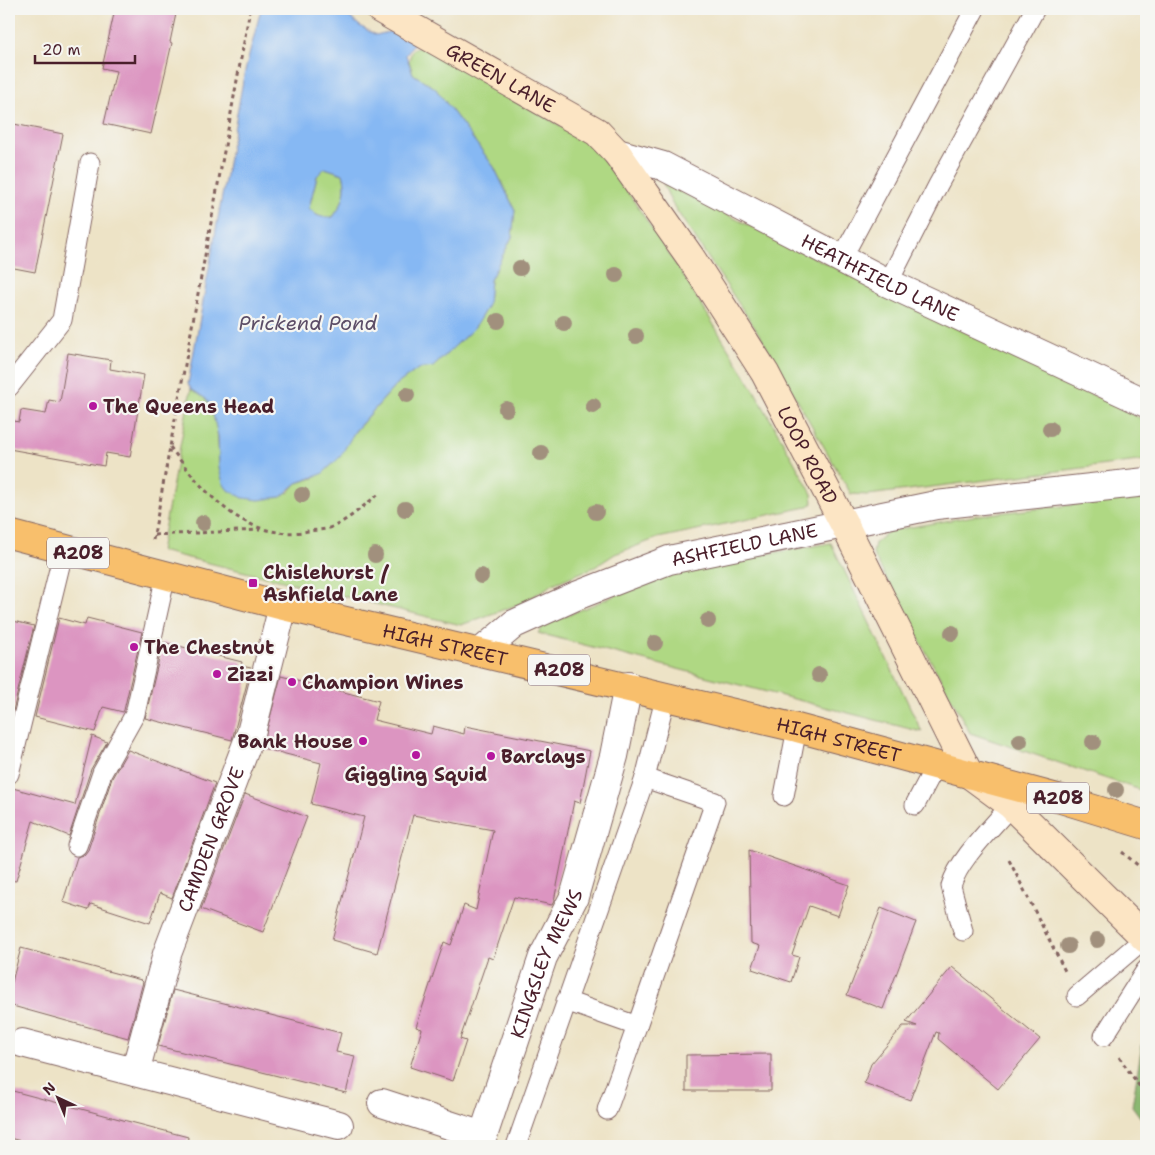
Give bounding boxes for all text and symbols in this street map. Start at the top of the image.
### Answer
scale bar [35,32,135,64]
street label: GREEN LANE [442,37,560,119]
text: 20 m [42,40,81,60]
street label: HEATHFIELD LANE [797,228,963,327]
water label: Prickend Pond [239,310,377,336]
place label: The Queens Head [103,394,274,419]
marker: The Queens Head [87,400,99,412]
street label: LOOP ROAD [771,402,843,508]
street label: ASHFIELD LANE [669,518,820,572]
road number: A208 [47,538,109,568]
place label: Chislehurst / Ashfield Lane [263,560,398,607]
marker: Chislehurst / Ashfield Lane [247,577,259,589]
street label: HIGH STREET [380,618,511,672]
place label: The Chestnut [144,635,274,660]
marker: The Chestnut [128,641,140,653]
road number: A208 [528,654,590,686]
place label: Zizzi [227,662,274,687]
marker: Zizzi [211,668,223,680]
place label: Champion Wines [302,670,464,695]
marker: Champion Wines [286,676,298,688]
street label: HIGH STREET [774,712,904,769]
place label: Bank House [238,729,353,754]
marker: Bank House [357,735,369,747]
place label: Barclays [501,744,586,769]
marker: Giggling Squid [410,749,422,761]
marker: Barclays [485,750,497,762]
place label: Giggling Squid [345,762,487,787]
street label: CAMDEN GROVE [172,763,250,916]
road number: A208 [1027,782,1089,814]
street label: KINGSLEY MEWS [505,887,589,1042]
north arrow [32,1072,82,1122]
text: N [39,1078,59,1099]

